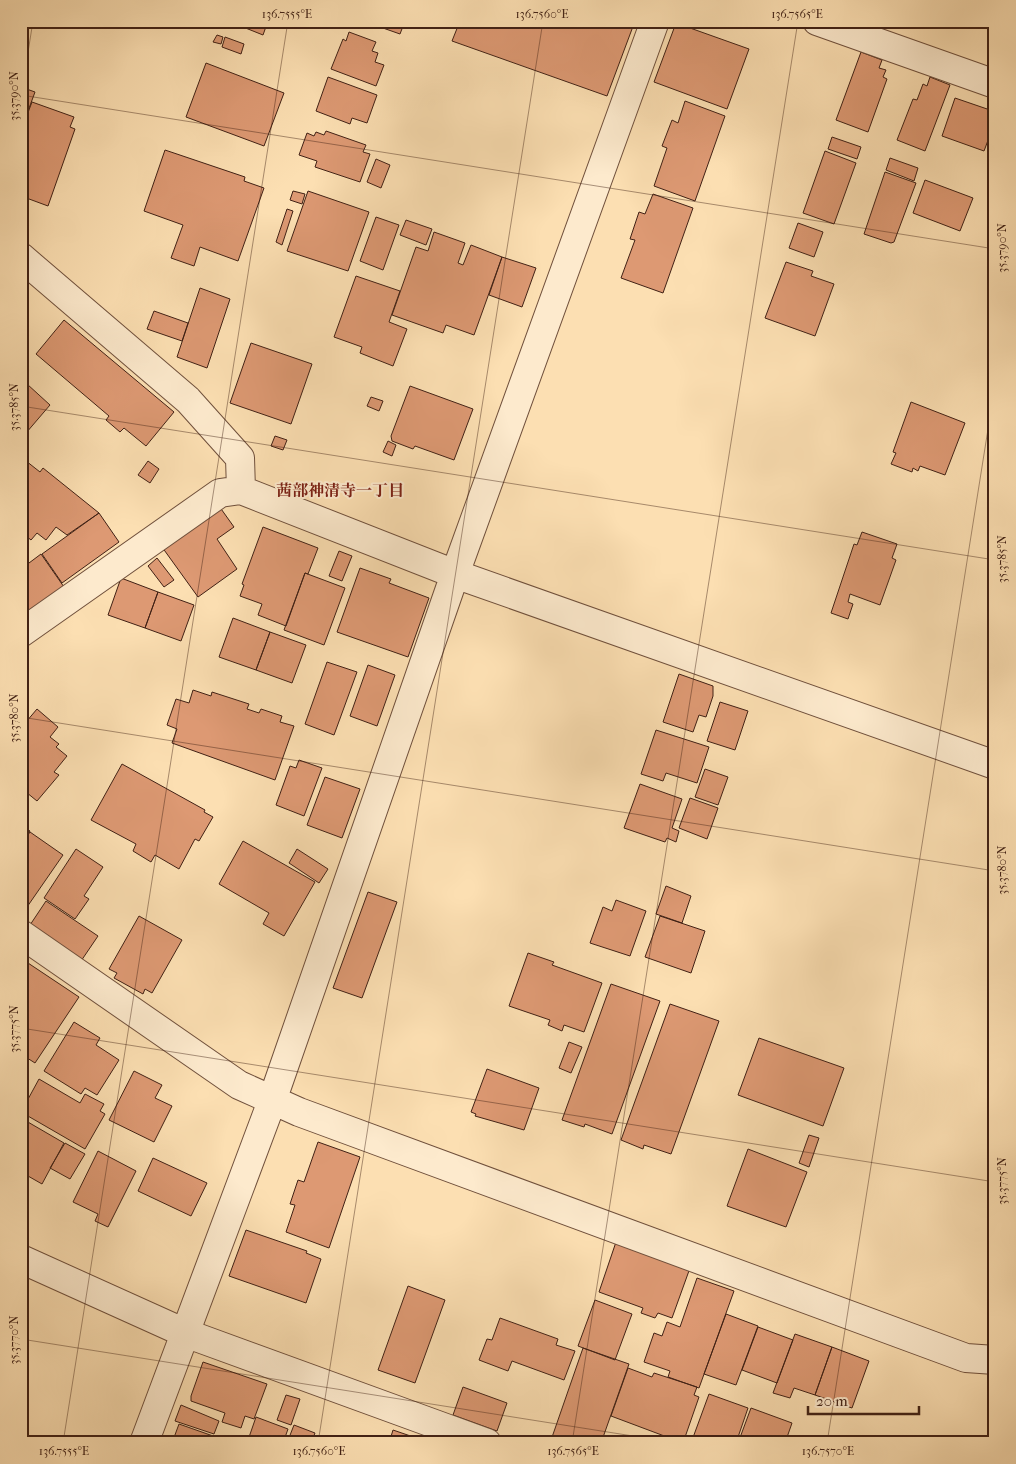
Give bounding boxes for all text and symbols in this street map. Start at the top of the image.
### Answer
text: 136.7555°E [262,7,312,21]
text: 136.7560°E [515,7,569,21]
text: 136.7565°E [771,7,823,21]
text: 35.3790°N [7,71,21,121]
text: 35.3790°N [995,223,1009,273]
text: 35.3785°N [7,383,21,431]
district label: 茜部神清寺一丁目 [276,481,404,500]
text: 35.3785°N [995,535,1009,583]
text: 35.3780°N [7,693,21,743]
text: 35.3780°N [995,845,1009,895]
text: 35.3775°N [7,1005,21,1053]
text: 35.3775°N [995,1157,1009,1205]
text: 35.3770°N [7,1316,21,1364]
scale bar [808,1384,920,1416]
text: 20 m [816,1392,848,1410]
text: 136.7555°E [39,1444,89,1458]
text: 136.7560°E [292,1444,346,1458]
text: 136.7565°E [547,1444,599,1458]
text: 136.7570°E [802,1444,854,1458]

